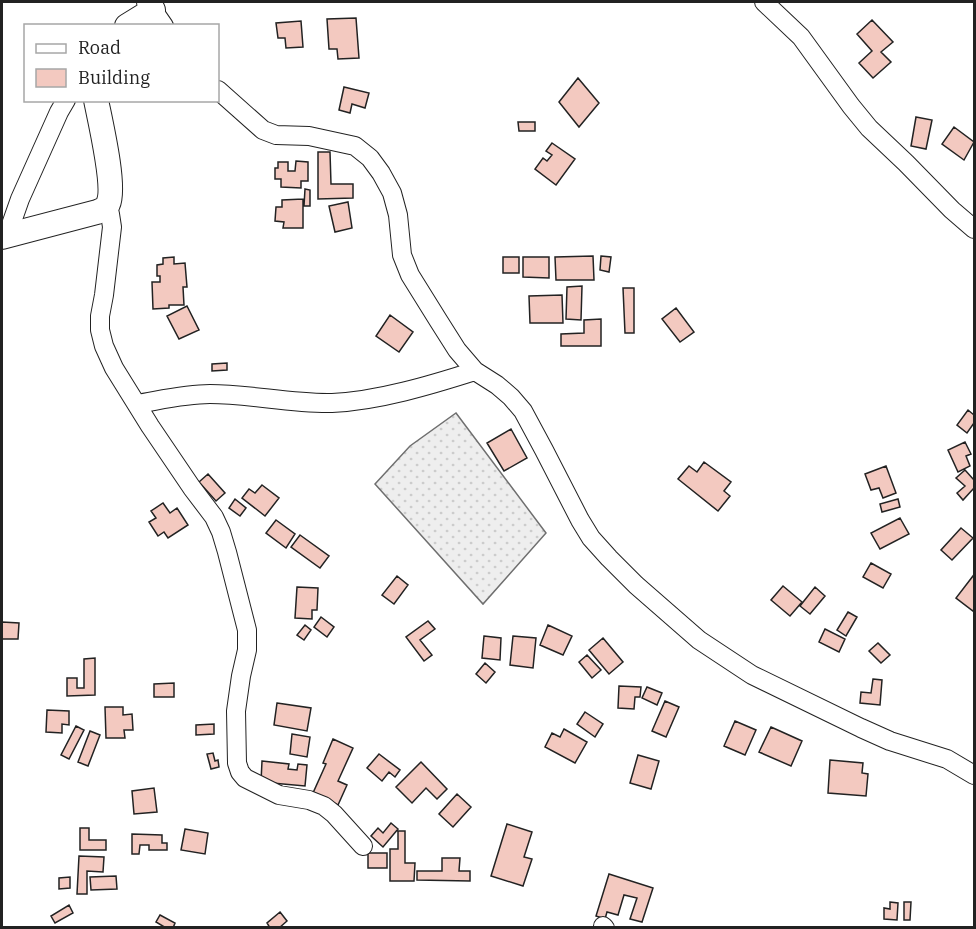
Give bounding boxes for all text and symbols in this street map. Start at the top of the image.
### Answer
legend [24,24,219,102]
text: Road [78,36,121,59]
text: Building [78,66,150,89]

